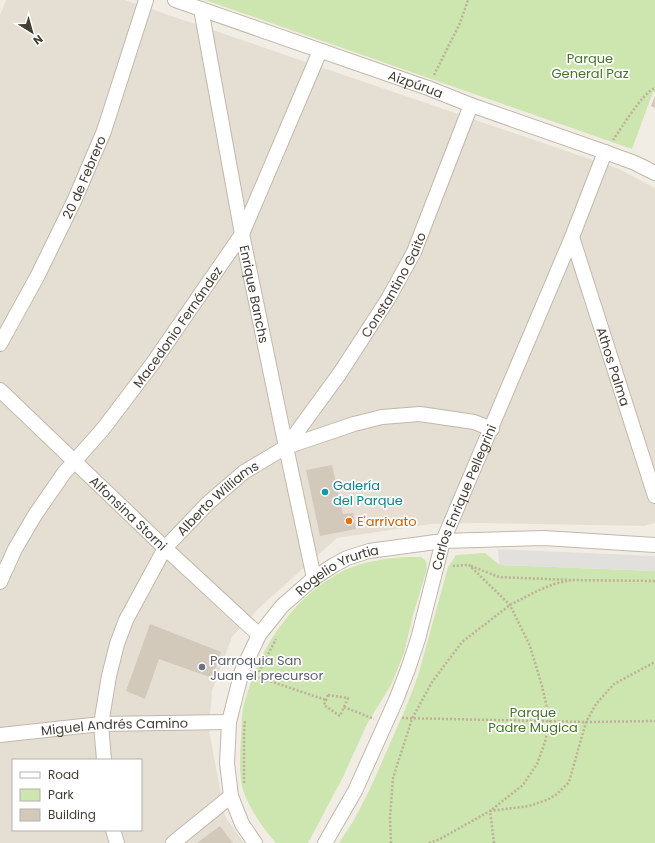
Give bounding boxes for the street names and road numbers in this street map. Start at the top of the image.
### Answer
street label: Aizpúrua [386,66,446,103]
street label: 20 de Febrero [58,133,111,222]
street label: Constantino Gaito [356,229,431,341]
street label: Enrique Banchs [235,243,273,345]
street label: Macedonio Fernández [129,263,227,392]
street label: Athos Palma [591,325,635,409]
street label: Carlos Enrique Pellegrini [427,421,501,572]
street label: Alberto Williams [173,456,262,540]
street label: Alfonsina Storni [85,472,171,555]
street label: Rogelio Yrurtia [291,541,380,600]
street label: Miguel Andrés Camino [40,714,188,740]

